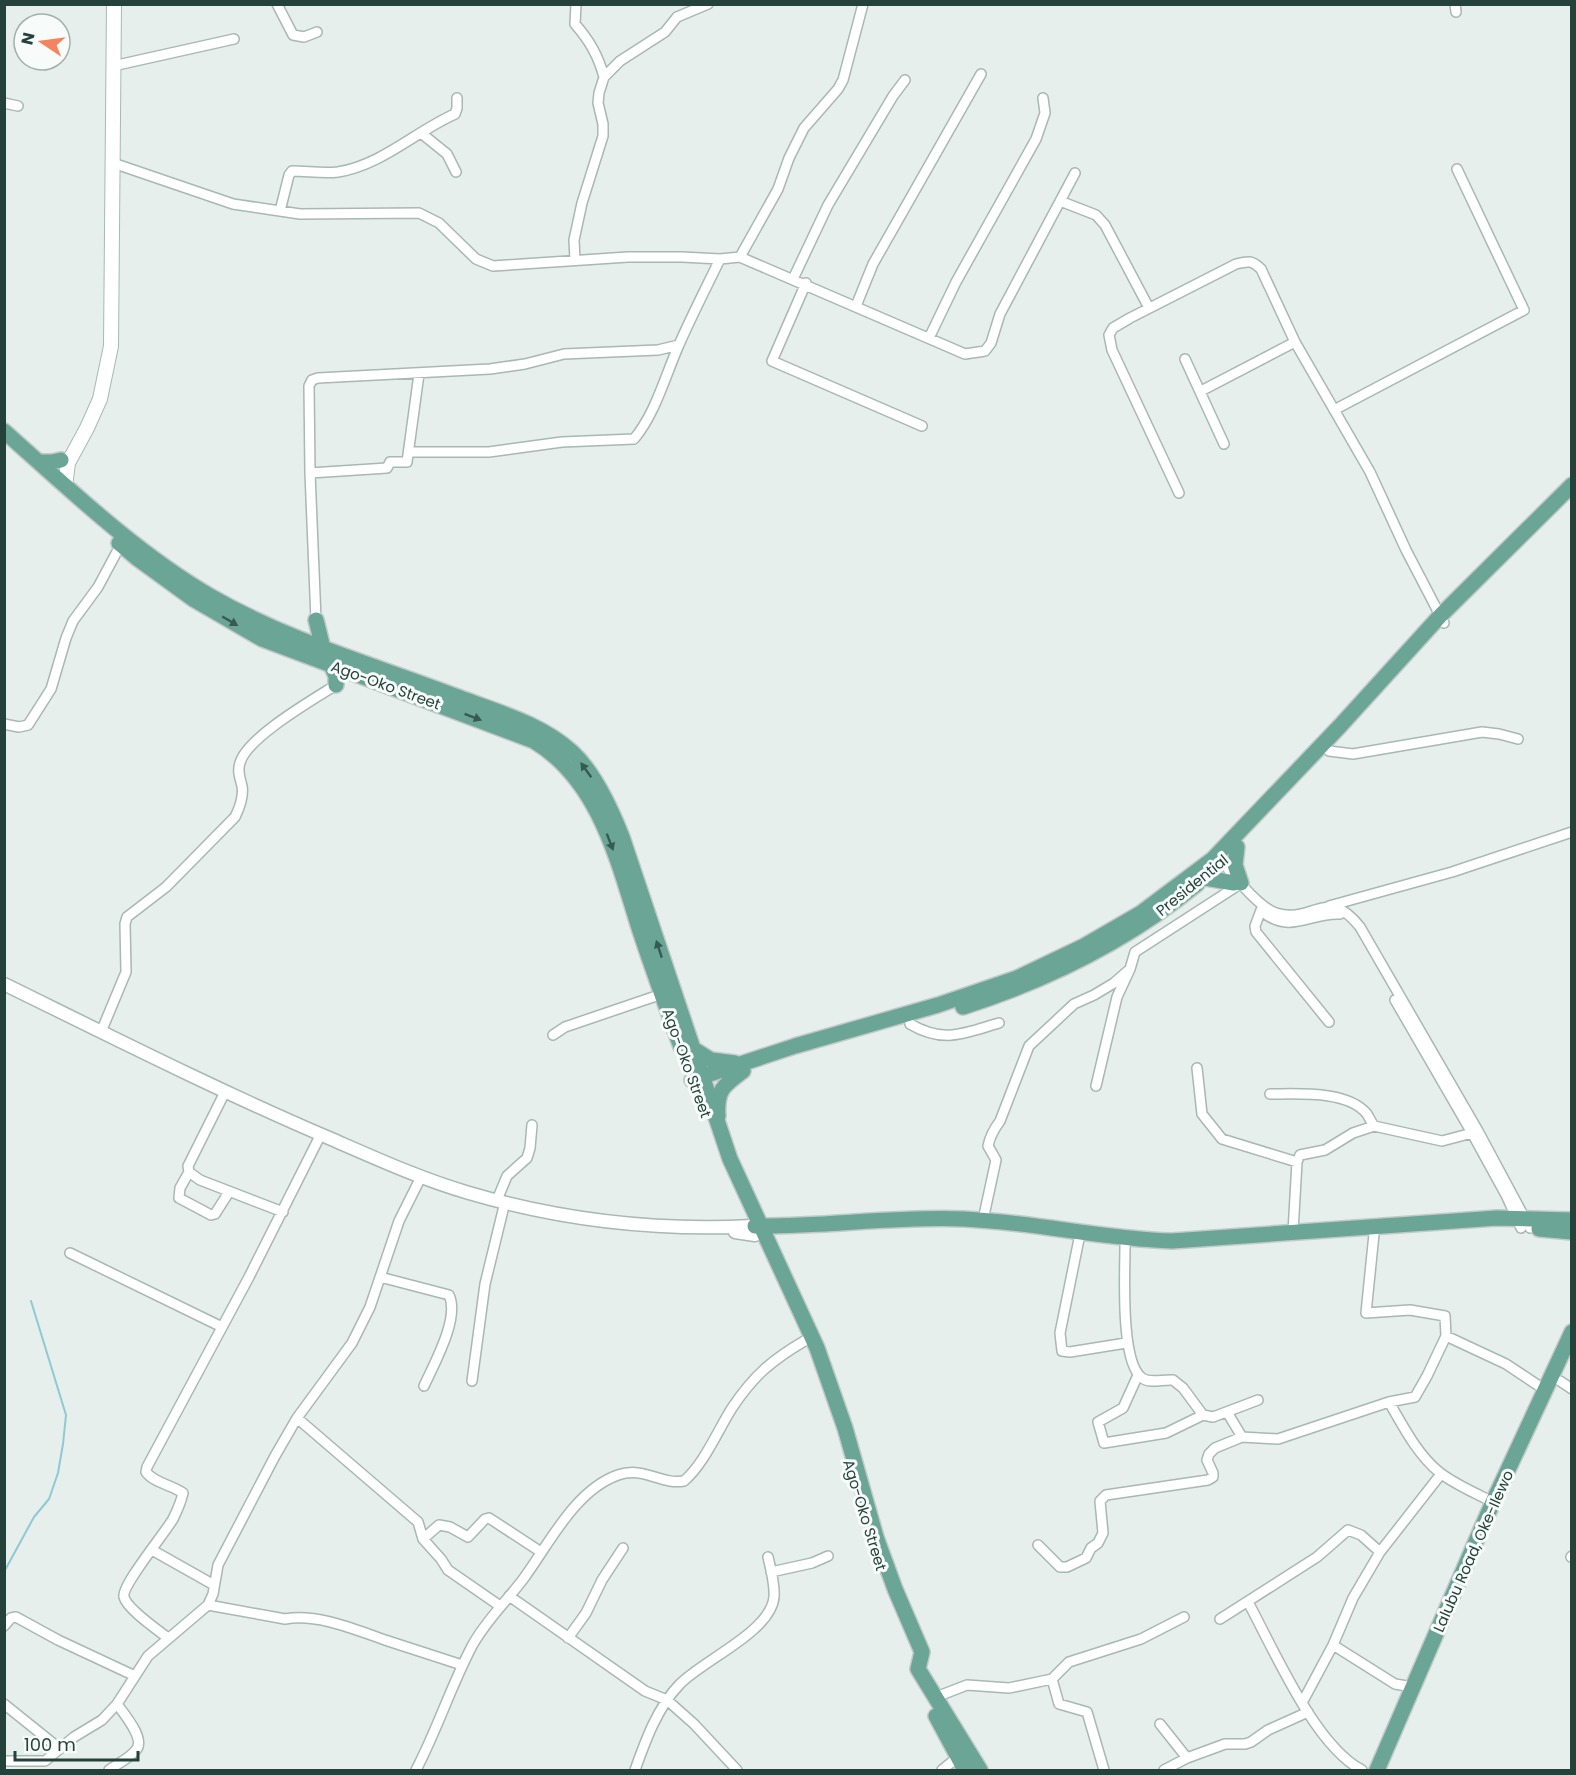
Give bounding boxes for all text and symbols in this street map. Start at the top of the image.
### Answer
north arrow [12,12,72,72]
text: N [15,30,40,47]
one-way arrow [222,616,239,626]
street label: Ago-Oko Street [328,655,444,715]
one-way arrow [464,713,482,722]
one-way arrow [580,762,592,778]
one-way arrow [606,833,615,851]
street label: Presidential [1152,849,1232,921]
one-way arrow [654,940,664,958]
street label: Ago-Oko Street [657,1005,717,1121]
street label: Ago-Oko Street [838,1457,892,1573]
street label: Lalubu Road, Oke-Ilewo [1428,1467,1518,1635]
scale bar [15,1724,138,1762]
text: 100 m [24,1732,76,1757]

